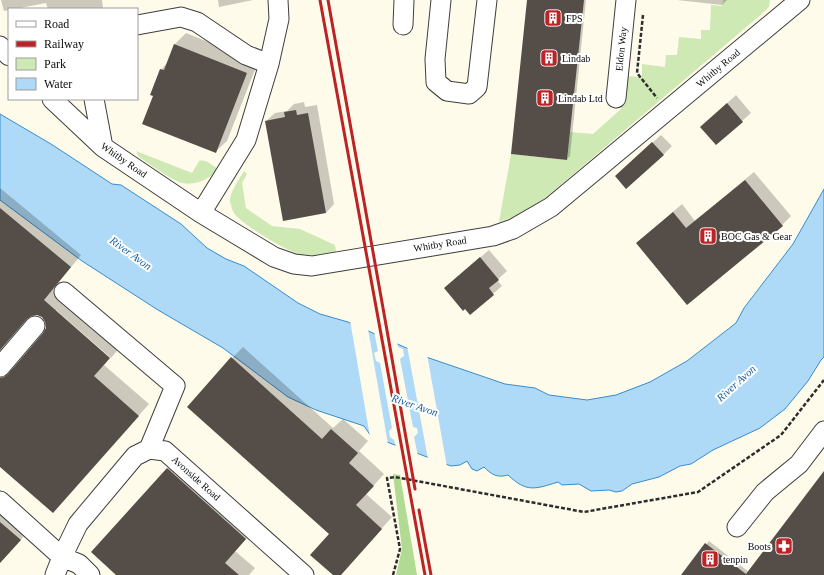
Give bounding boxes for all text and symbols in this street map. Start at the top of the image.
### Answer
legend [8,8,138,100]
building icon: FPS [543,8,563,28]
place label: FPS [566,13,583,24]
text: Road [44,17,69,31]
street label: Eldon Way [613,26,629,72]
text: Railway [44,37,84,51]
street label: Whitby Road [694,47,742,89]
building icon: Lindab [539,48,559,68]
place label: Lindab [562,53,590,64]
text: Park [44,57,66,71]
text: Water [44,77,72,91]
building icon: Lindab Ltd [535,88,555,108]
place label: Lindab Ltd [558,93,603,104]
street label: Whitby Road [99,140,149,180]
building icon: BOC Gas & Gear [698,226,718,246]
place label: BOC Gas & Gear [721,231,792,242]
water label: River Avon [107,233,154,272]
street label: Whitby Road [413,234,467,254]
water label: River Avon [713,362,758,404]
water label: River Avon [389,391,440,419]
street label: Avonside Road [170,453,222,503]
pharmacy icon: Boots [774,536,794,556]
place label: Boots [748,541,771,552]
building icon: tenpin [700,549,720,569]
place label: tenpin [723,554,748,565]

